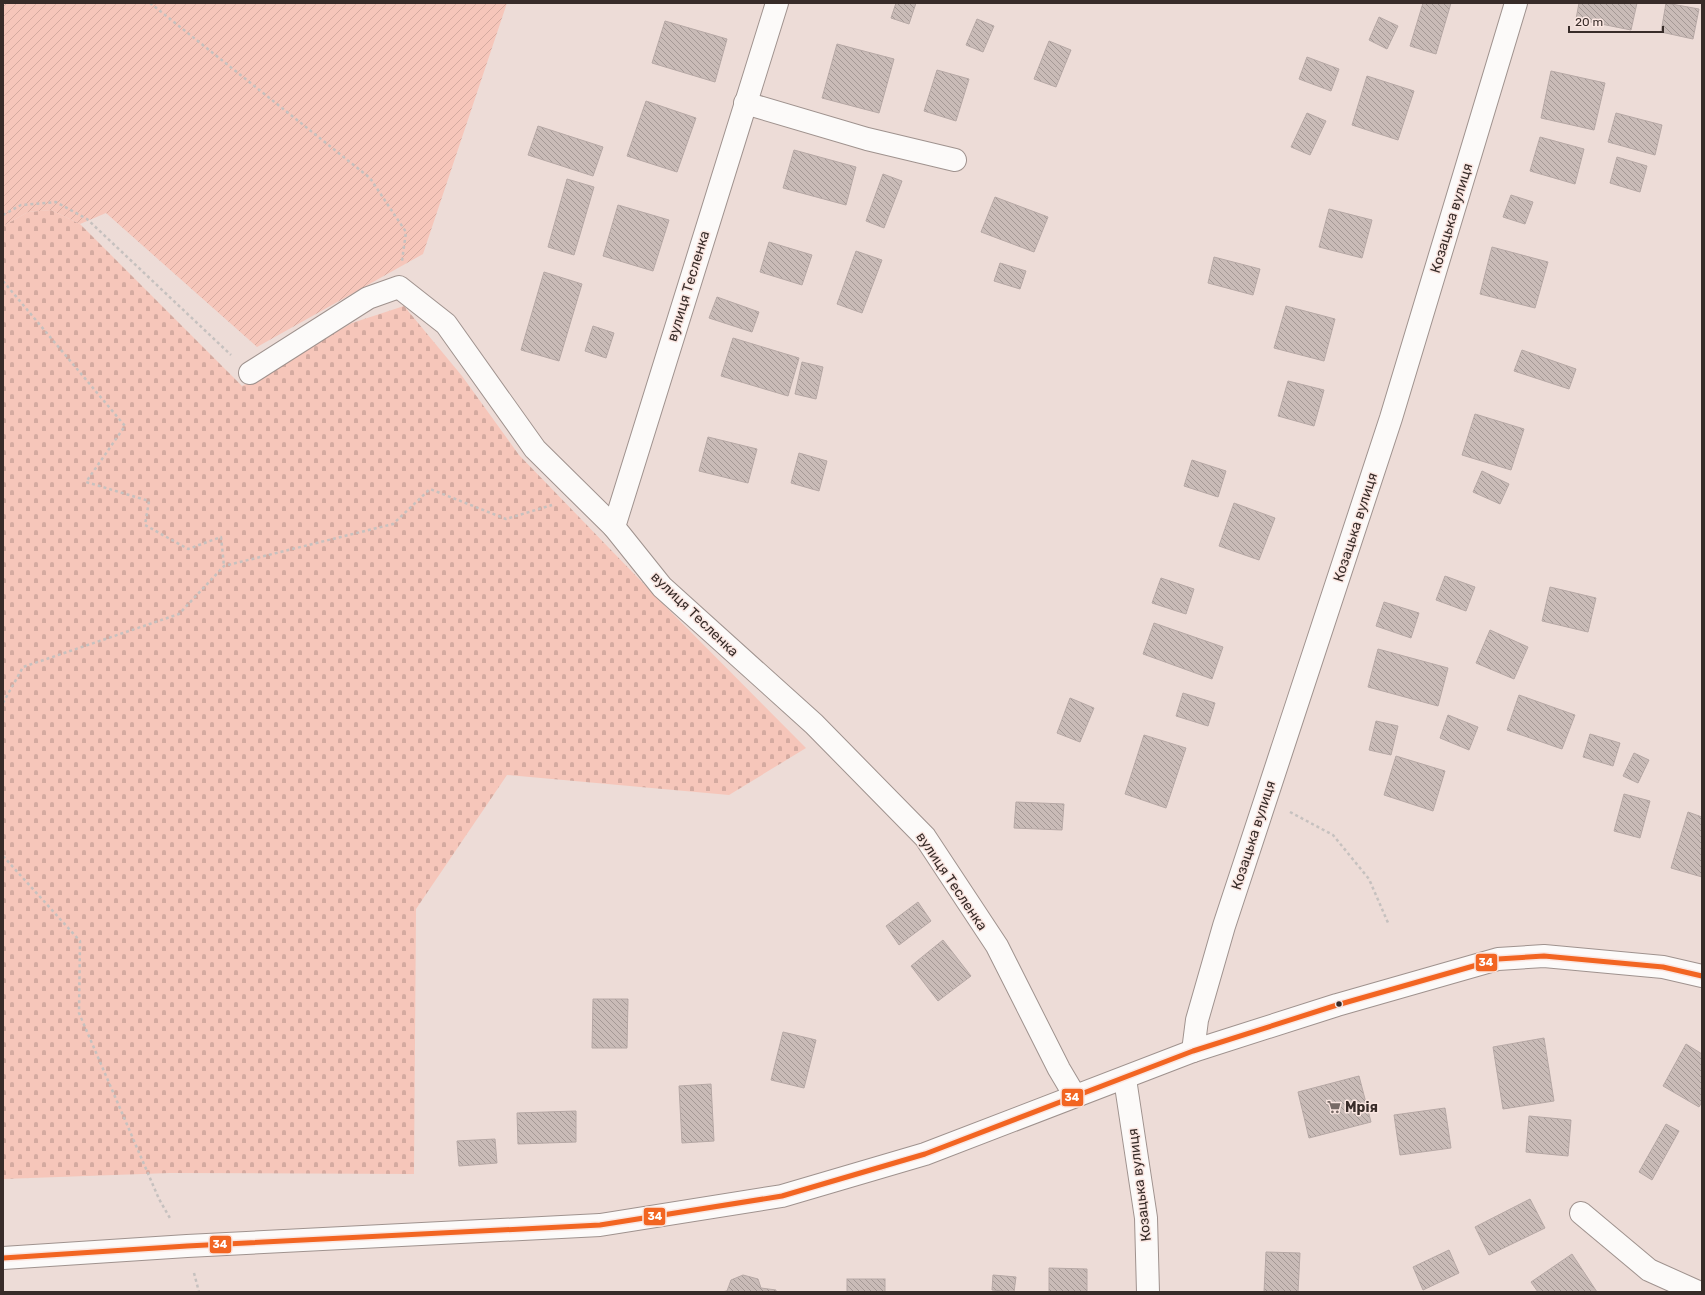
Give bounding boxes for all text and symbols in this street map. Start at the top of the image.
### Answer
scale bar [1569,8,1663,34]
text: 20 m [1575,15,1603,29]
street label: Козацька вулиця [1427,161,1476,275]
street label: вулиця Тесленка [664,229,713,344]
street label: Козацька вулиця [1330,470,1381,584]
street label: вулиця Тесленка [647,568,742,660]
street label: Козацька вулиця [1228,778,1279,892]
street label: вулиця Тесленка [912,829,991,934]
line badge: 34 [1475,953,1498,972]
text: 34 [1479,956,1494,969]
unlabelled marker [1334,999,1344,1009]
line badge: 34 [1061,1088,1084,1107]
text: 34 [1065,1091,1080,1104]
supermarket icon: Мрія [1326,1099,1342,1115]
place label: Мрія [1345,1099,1378,1116]
street label: Козацька вулиця [1124,1127,1155,1242]
line badge: 34 [643,1207,666,1226]
text: 34 [648,1210,663,1223]
line badge: 34 [209,1235,232,1254]
text: 34 [213,1238,228,1251]

